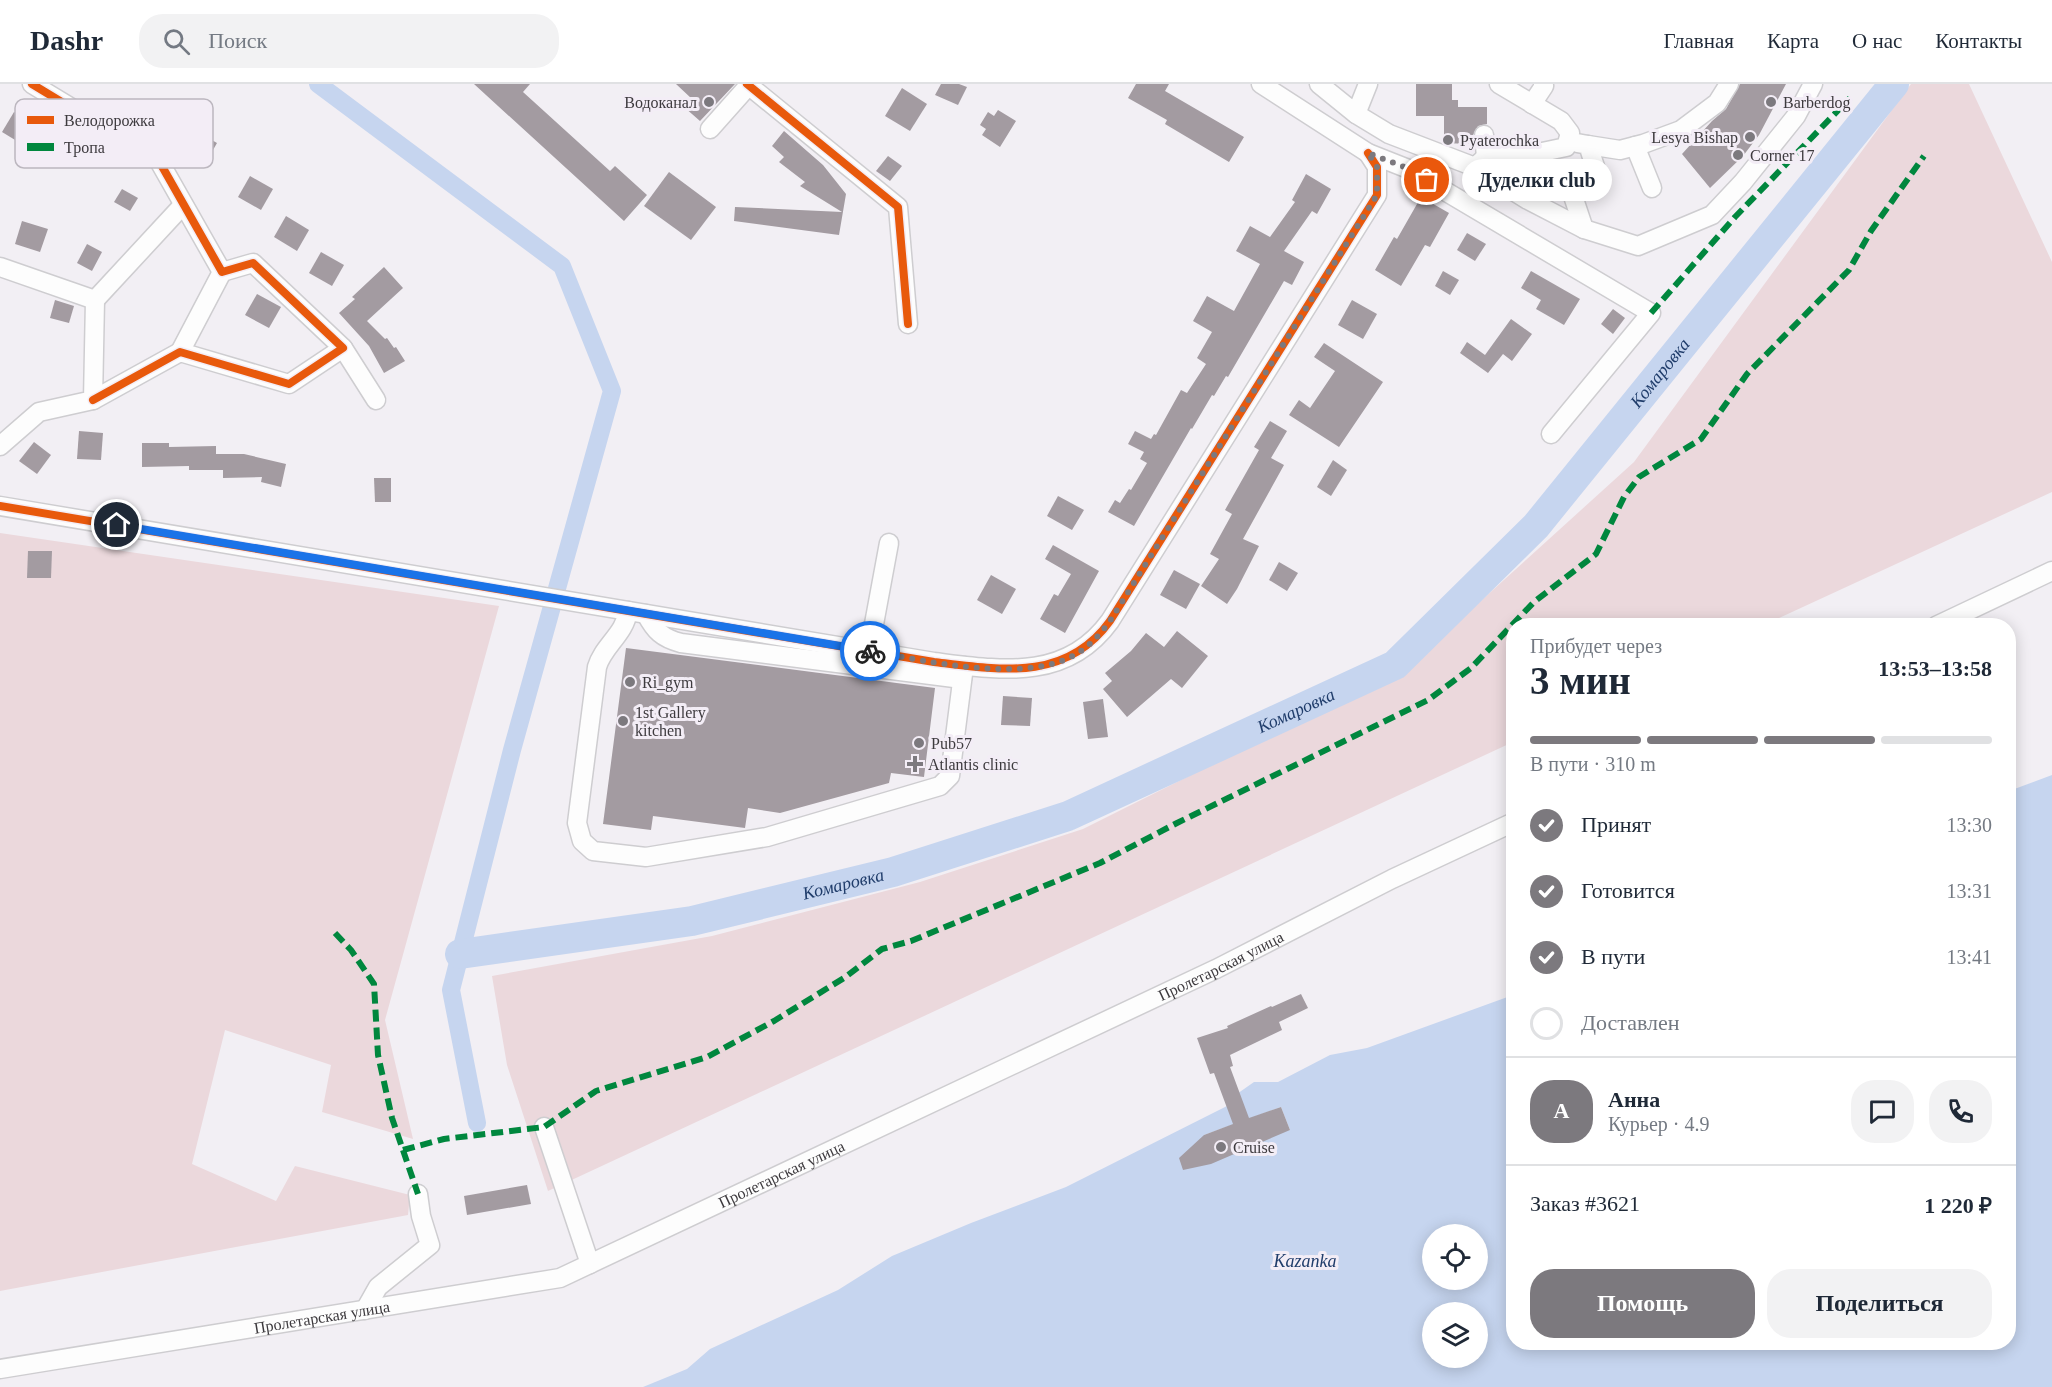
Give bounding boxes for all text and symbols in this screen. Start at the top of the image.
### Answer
search box [139,14,559,68]
text: Dashr [30,25,103,56]
icon: search [160,25,193,58]
text: Поиск [208,28,267,53]
text: Главная [1664,29,1734,53]
text: Карта [1767,29,1819,53]
text: О нас [1852,29,1902,53]
text: Контакты [1935,29,2022,53]
place label: Водоканал [624,94,697,112]
place label: Barberdog [1783,94,1851,112]
marker: Водоканал [702,95,716,109]
marker: Barberdog [1764,95,1778,109]
legend [15,99,213,168]
text: Велодорожка [64,112,155,130]
place label: Lesya Bishap [1651,129,1738,147]
marker: Lesya Bishap [1743,130,1757,144]
place label: Pyaterochka [1460,132,1539,150]
marker: Pyaterochka [1441,133,1455,147]
text: Тропа [64,139,105,157]
place label: Corner 17 [1750,147,1814,164]
marker: Corner 17 [1731,148,1745,162]
pin [1401,154,1452,205]
callout: Дуделки club [1463,159,1613,201]
icon: bag [1410,163,1443,196]
text: Дуделки club [1478,169,1596,191]
water label: Комаровка [1625,335,1694,412]
pin [91,499,142,550]
icon: home [100,508,133,541]
courier [840,621,900,681]
icon: bike [854,635,887,668]
text: Прибудет через [1530,635,1662,657]
text: 13:53–13:58 [1878,656,1992,681]
text: 3 мин [1530,659,1631,702]
place label: Ri_gym [642,674,694,692]
marker: Ri_gym [623,675,637,689]
water label: Комаровка [1253,684,1338,738]
place label: 1st Gallery kitchen [635,704,706,739]
marker: 1st Gallery kitchen [616,714,630,728]
place label: Pub57 [931,735,972,752]
marker: Pub57 [912,736,926,750]
text: В пути · 310 m [1530,753,1656,775]
marker: Atlantis clinic [906,755,924,773]
place label: Atlantis clinic [928,756,1018,773]
icon: check [1530,809,1563,842]
text: Принят [1581,812,1651,837]
text: 13:30 [1946,814,1992,836]
water label: Комаровка [800,865,886,904]
icon: check [1530,875,1563,908]
text: Готовится [1581,878,1675,903]
text: 13:31 [1946,880,1992,902]
street label: Пролетарская улица [1155,928,1286,1004]
icon: check [1530,941,1563,974]
text: В пути [1581,944,1645,969]
text: 13:41 [1946,946,1992,968]
text: Доставлен [1581,1010,1680,1035]
button: chat [1851,1080,1914,1143]
button: phone [1929,1080,1992,1143]
text: Анна [1608,1087,1660,1112]
text: А [1554,1098,1569,1123]
text: Курьер · 4.9 [1608,1113,1710,1135]
street label: Пролетарская улица [716,1137,847,1211]
place label: Cruise [1233,1139,1275,1156]
marker: Cruise [1214,1140,1228,1154]
text: Заказ #3621 [1530,1191,1640,1216]
text: 1 220 ₽ [1924,1193,1992,1218]
map controls [1422,1224,1488,1368]
button: locate [1422,1224,1488,1290]
water label: Kazanka [1273,1251,1337,1271]
button: Помощь [1530,1269,1755,1338]
button: Поделиться [1767,1269,1992,1338]
street label: Пролетарская улица [253,1298,391,1337]
button: layers [1422,1302,1488,1368]

